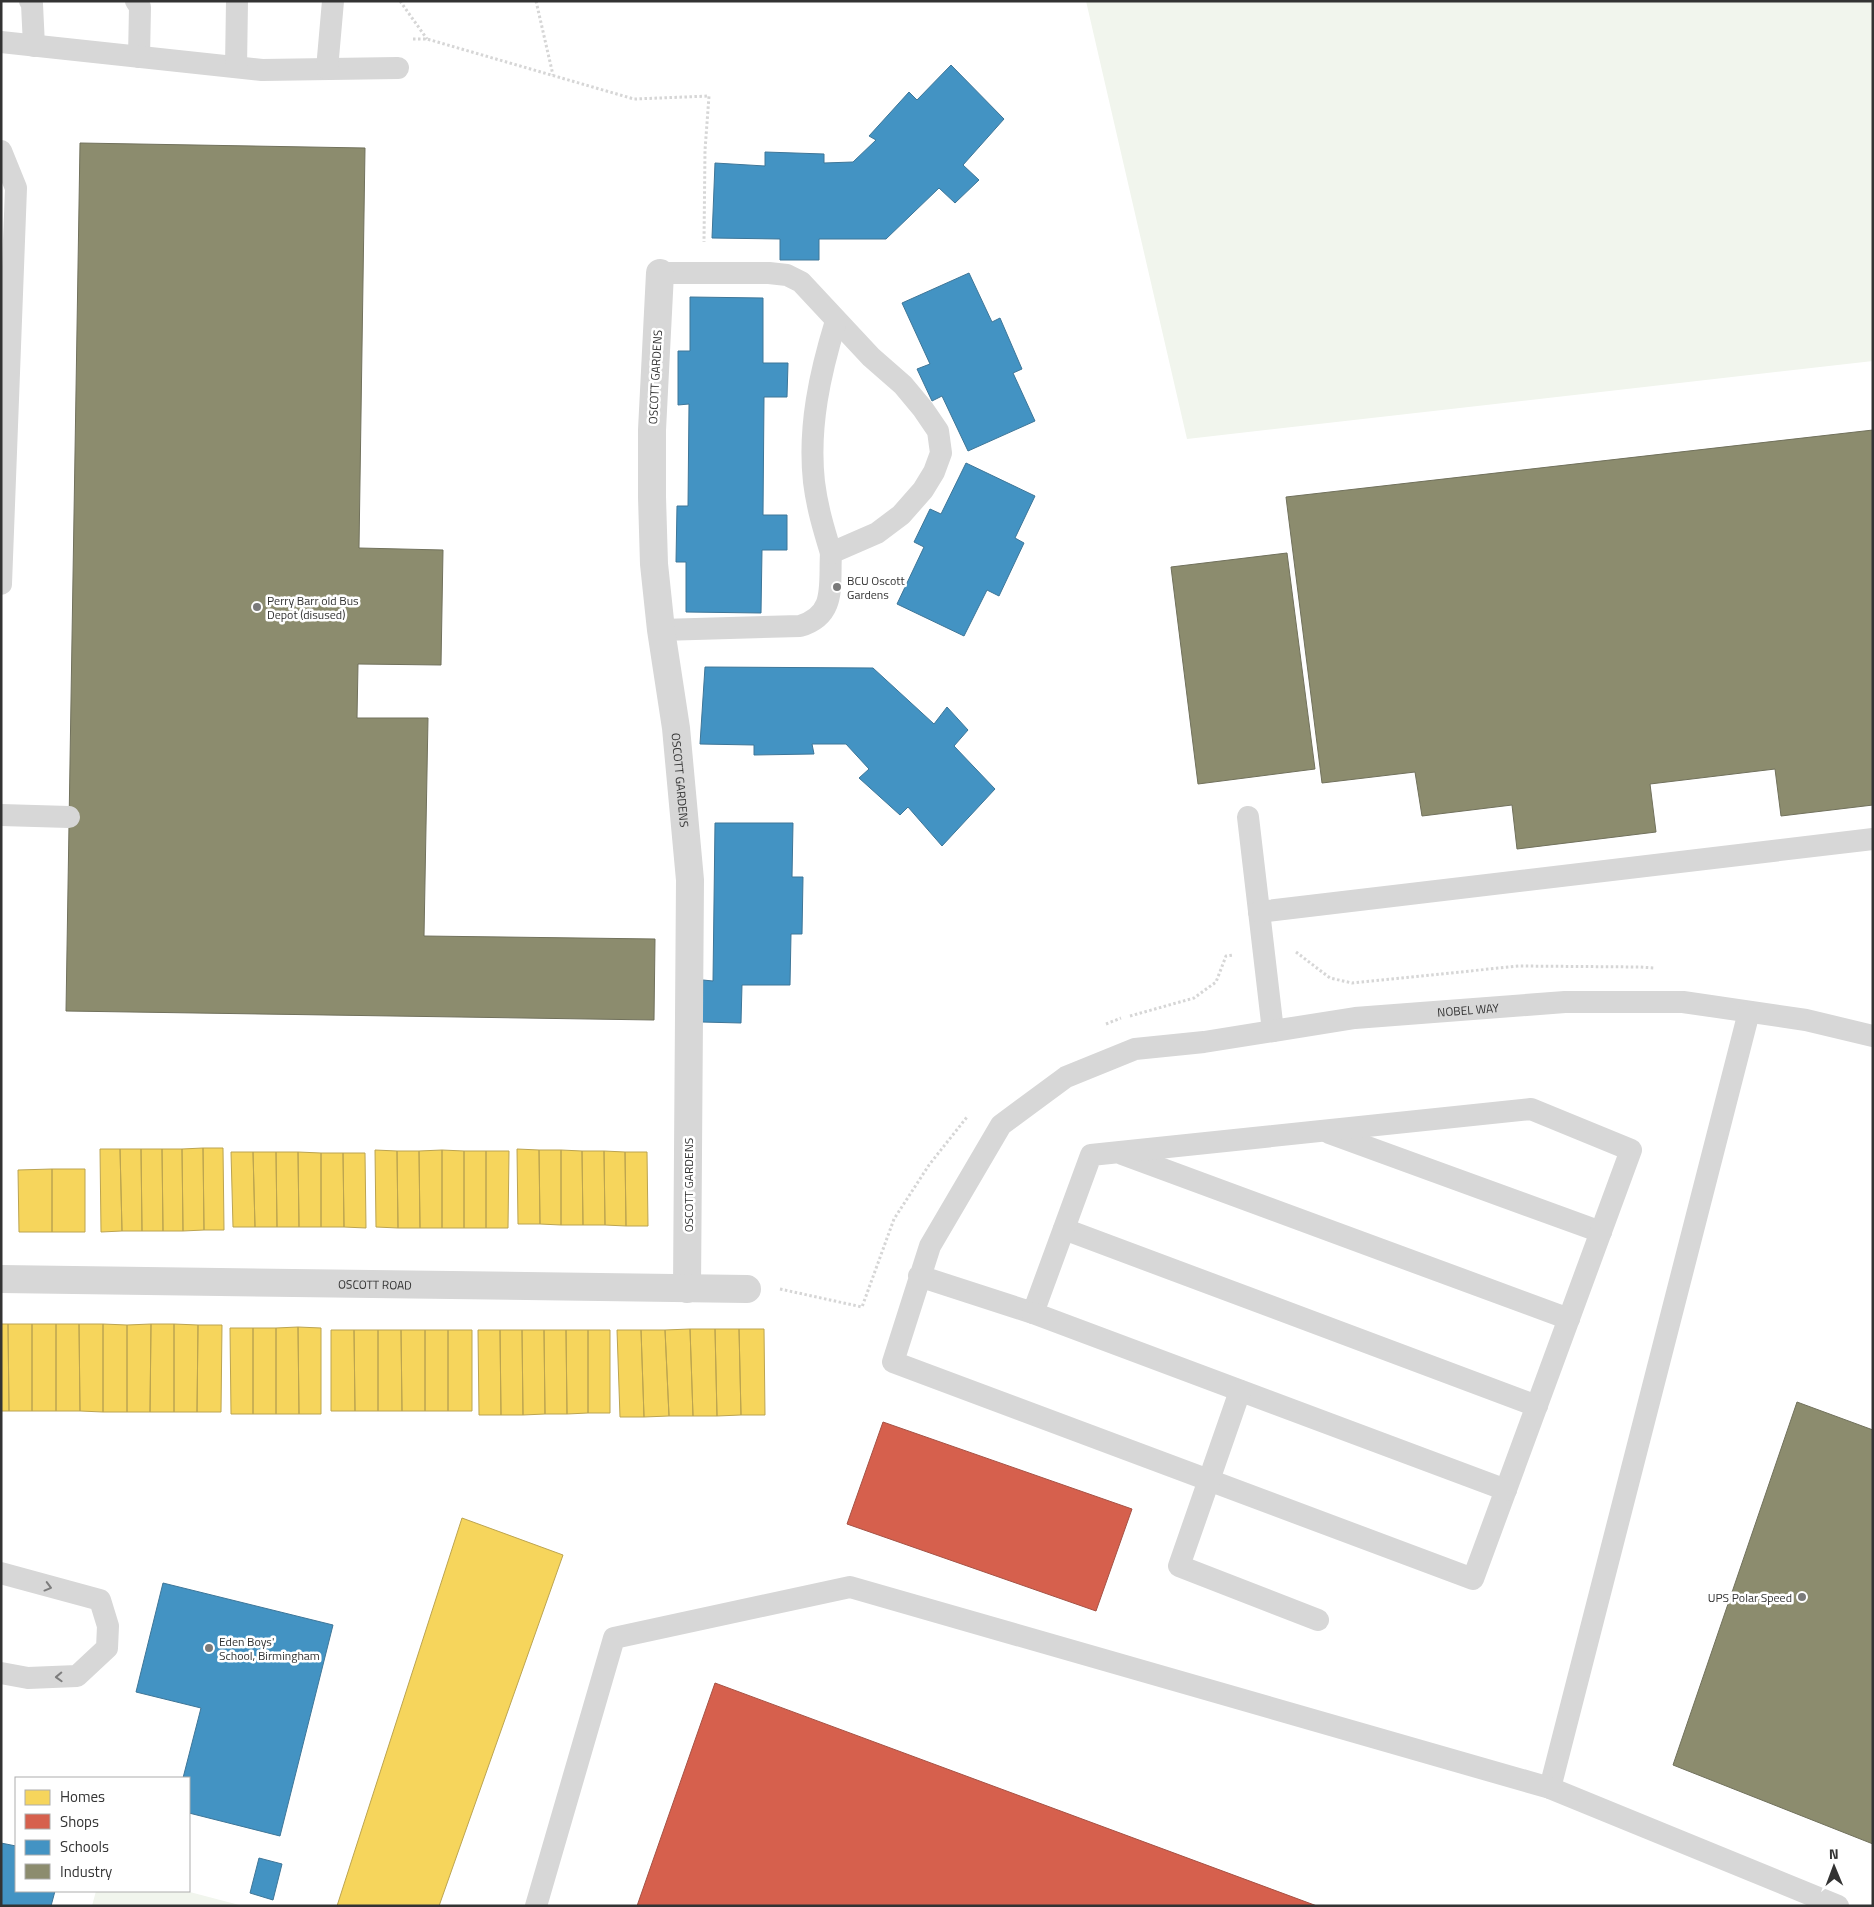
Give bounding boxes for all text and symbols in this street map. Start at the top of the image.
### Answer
street label: OSCOTT GARDENS [643,329,667,425]
place label: BCU Oscott Gardens [847,571,905,604]
marker: BCU Oscott Gardens [831,581,843,593]
place label: Perry Barr old Bus Depot (disused) [267,591,359,624]
marker: Perry Barr old Bus Depot (disused) [251,601,263,613]
street label: OSCOTT GARDENS [667,732,695,828]
street label: NOBEL WAY [1436,998,1500,1021]
street label: OSCOTT GARDENS [679,1138,698,1232]
street label: OSCOTT ROAD [338,1274,412,1294]
one-way arrow [44,1581,52,1591]
place label: UPS Polar Speed [1708,1588,1792,1607]
marker: UPS Polar Speed [1796,1591,1808,1603]
place label: Eden Boys' School, Birmingham [219,1632,320,1665]
marker: Eden Boys' School, Birmingham [203,1642,215,1654]
one-way arrow [54,1672,62,1682]
legend [15,1777,190,1892]
text: Homes [60,1785,105,1808]
text: Shops [60,1810,99,1833]
text: Schools [60,1835,109,1858]
north arrow [1809,1842,1859,1892]
text: N [1829,1843,1839,1864]
text: Industry [60,1860,112,1883]

